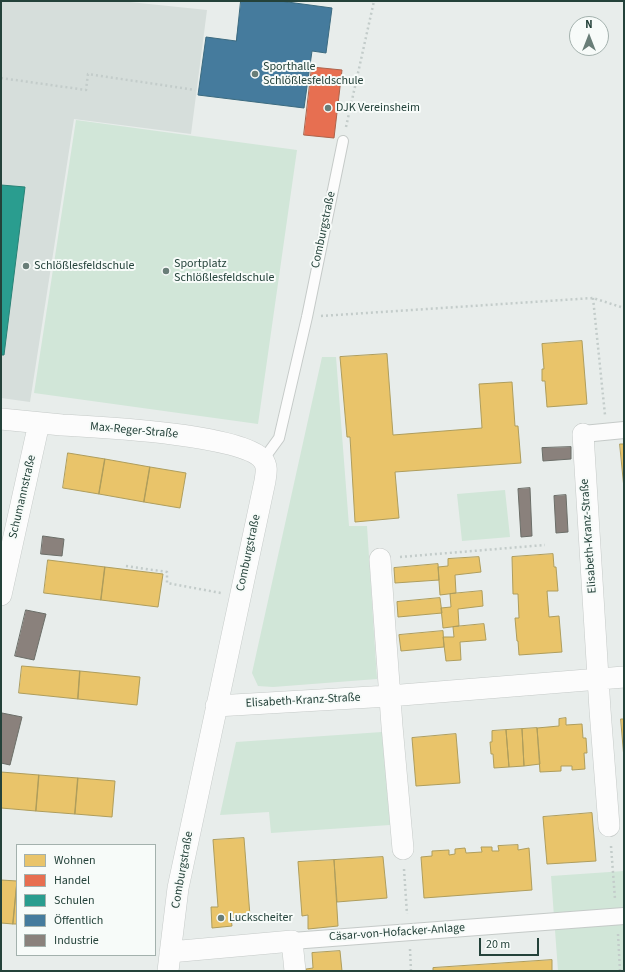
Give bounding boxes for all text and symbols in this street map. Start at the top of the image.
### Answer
north arrow [569,16,609,56]
text: N [585,17,593,32]
place label: Sporthalle Schlößlesfeldschule [263,60,364,88]
marker: Sporthalle Schlößlesfeldschule [250,69,260,79]
place label: DJK Vereinsheim [336,101,420,115]
marker: DJK Vereinsheim [323,103,333,113]
street label: Comburgstraße [309,190,339,270]
place label: Sportplatz Schlößlesfeldschule [174,257,275,285]
place label: Schlößlesfeldschule [34,259,135,273]
marker: Schlößlesfeldschule [21,261,31,271]
marker: Sportplatz Schlößlesfeldschule [161,266,171,276]
street label: Max-Reger-Straße [89,420,179,442]
street label: Schumannstraße [6,454,40,540]
street label: Elisabeth-Kranz-Straße [578,478,600,594]
street label: Comburgstraße [234,513,264,593]
street label: Elisabeth-Kranz-Straße [245,691,361,711]
street label: Comburgstraße [169,830,197,910]
legend [16,844,156,956]
text: Wohnen [54,852,96,869]
text: Handel [54,872,90,889]
text: Schulen [54,892,95,909]
place label: Luckscheiter [229,911,293,925]
text: Öffentlich [54,912,103,929]
marker: Luckscheiter [216,913,226,923]
street label: Cäsar-von-Hofacker-Anlage [329,921,465,945]
scale bar [481,930,541,956]
text: Industrie [54,932,99,949]
text: 20 m [486,936,510,953]

